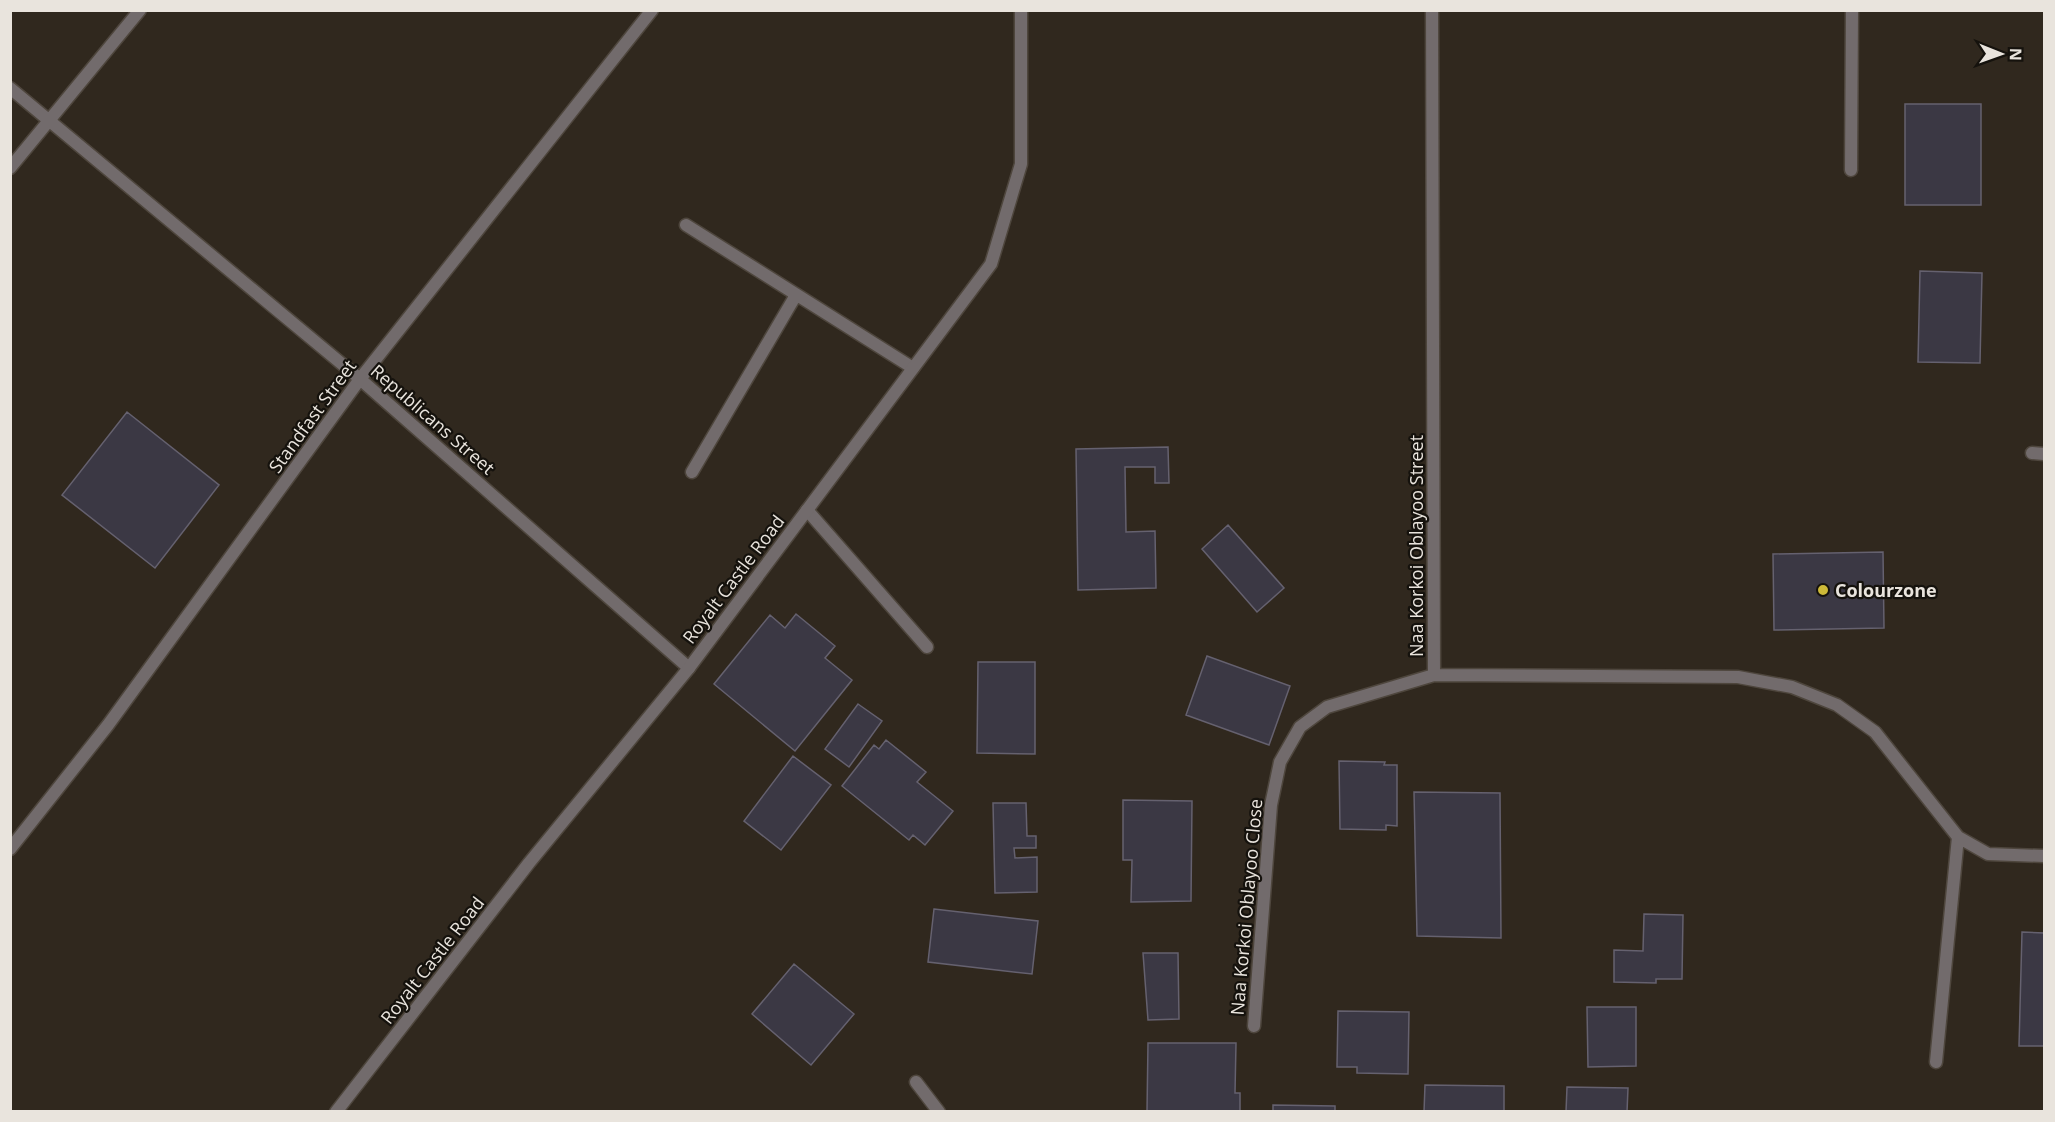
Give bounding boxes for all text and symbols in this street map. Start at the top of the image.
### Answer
north arrow [1971,24,2031,84]
text: N [2005,48,2027,61]
street label: Standfast Street [263,355,361,477]
street label: Republicans Street [366,359,500,479]
street label: Naa Korkoi Oblayoo Street [1404,435,1428,657]
street label: Royalt Castle Road [677,510,789,648]
place label: Colourzone [1835,578,1937,602]
marker: Colourzone [1816,583,1830,597]
street label: Naa Korkoi Oblayoo Close [1225,798,1267,1016]
street label: Royalt Castle Road [375,891,489,1029]

